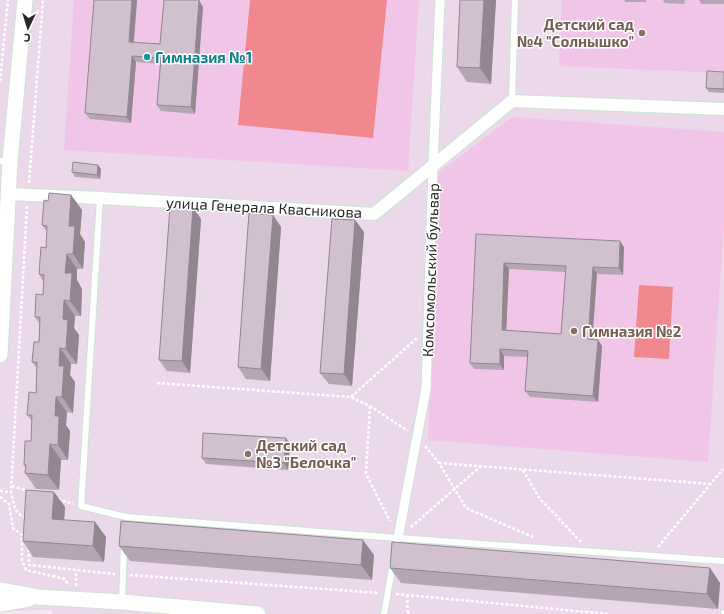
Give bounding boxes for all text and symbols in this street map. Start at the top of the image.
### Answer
north arrow [8,8,48,48]
place label: Детский сад №4 "Солнышко" [517,15,635,50]
marker: Детский сад №4 "Солнышко" [637,28,647,38]
text: С [23,32,31,45]
place label: Гимназия №1 [155,48,252,66]
marker: Гимназия №1 [142,52,152,62]
street label: Комсомольский бульвар [418,183,443,357]
street label: улица Генерала Квасникова [165,193,362,222]
place label: Гимназия №2 [582,322,682,340]
marker: Гимназия №2 [569,326,579,336]
place label: Детский сад №3 "Белочка" [256,436,356,471]
marker: Детский сад №3 "Белочка" [243,449,253,459]

